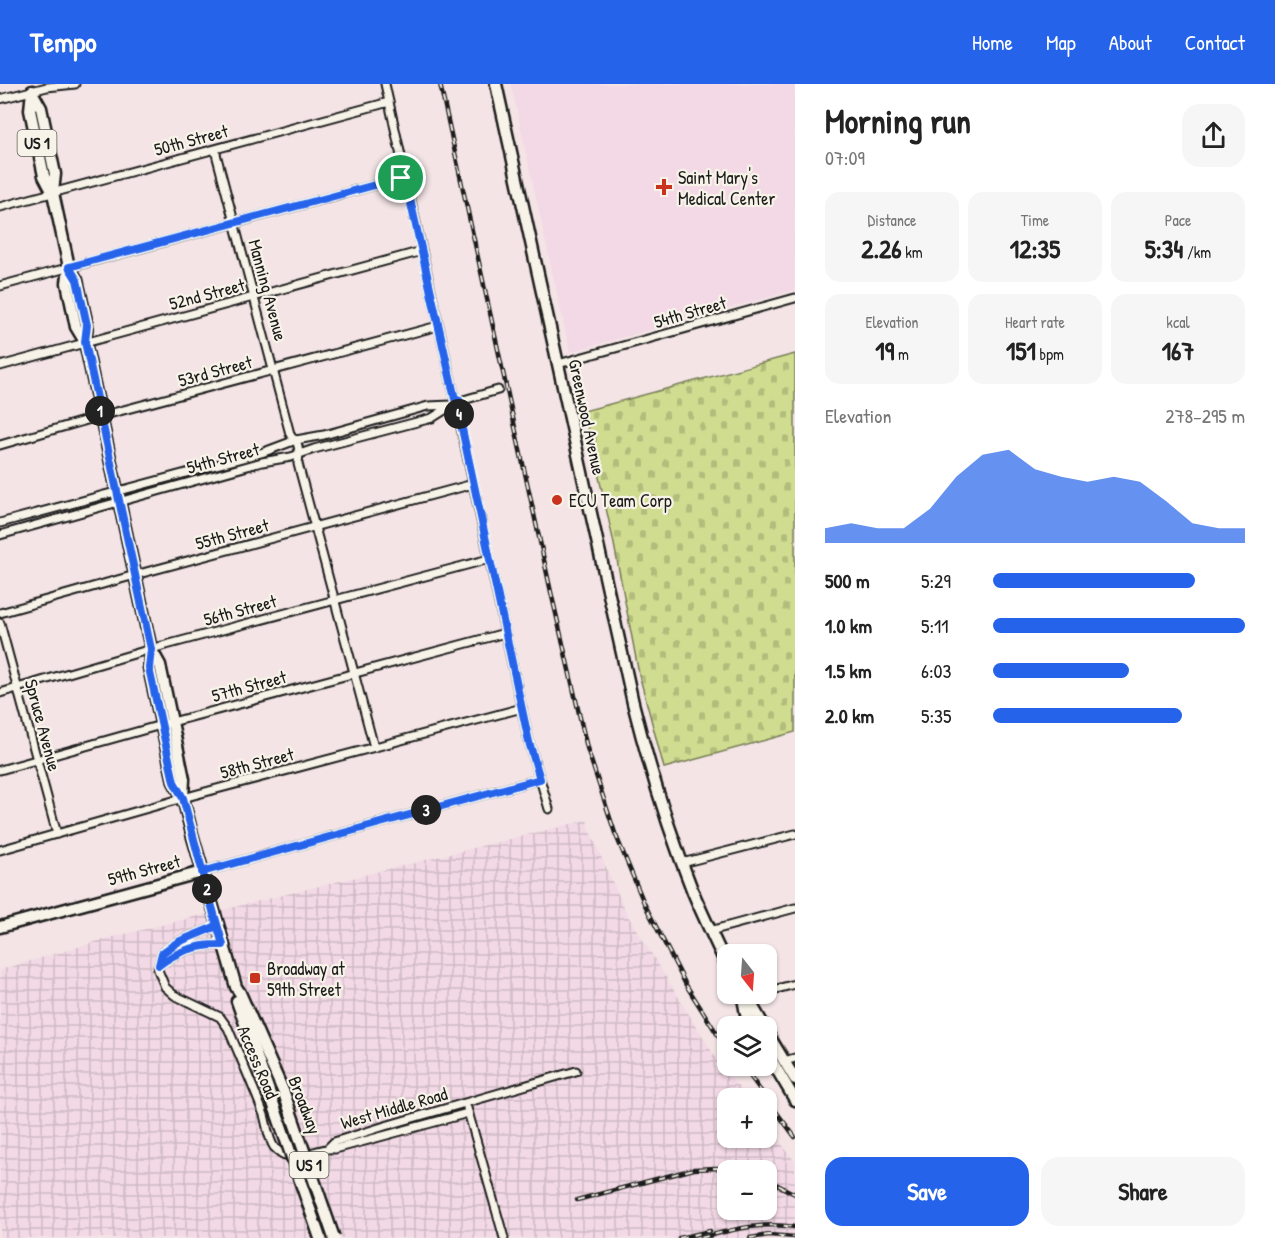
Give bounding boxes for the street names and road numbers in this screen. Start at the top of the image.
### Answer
street label: 50th Street [151,118,231,162]
road number: US 1 [18,130,57,156]
street label: Manning Avenue [242,237,294,343]
street label: 52nd Street [166,272,248,316]
street label: 54th Street [651,290,730,334]
street label: 53rd Street [175,349,256,393]
street label: Greenwood Avenue [563,357,611,477]
street label: 54th Street [184,436,263,480]
street label: 55th Street [193,512,272,556]
street label: 56th Street [201,588,280,632]
street label: 57th Street [209,664,290,708]
street label: Spruce Avenue [19,676,67,774]
street label: 58th Street [217,741,297,785]
street label: 59th Street [105,848,184,892]
street label: Access Road [231,1021,285,1103]
street label: Broadway [283,1072,328,1138]
street label: West Middle Road [338,1081,450,1135]
road number: US 1 [290,1152,328,1178]

